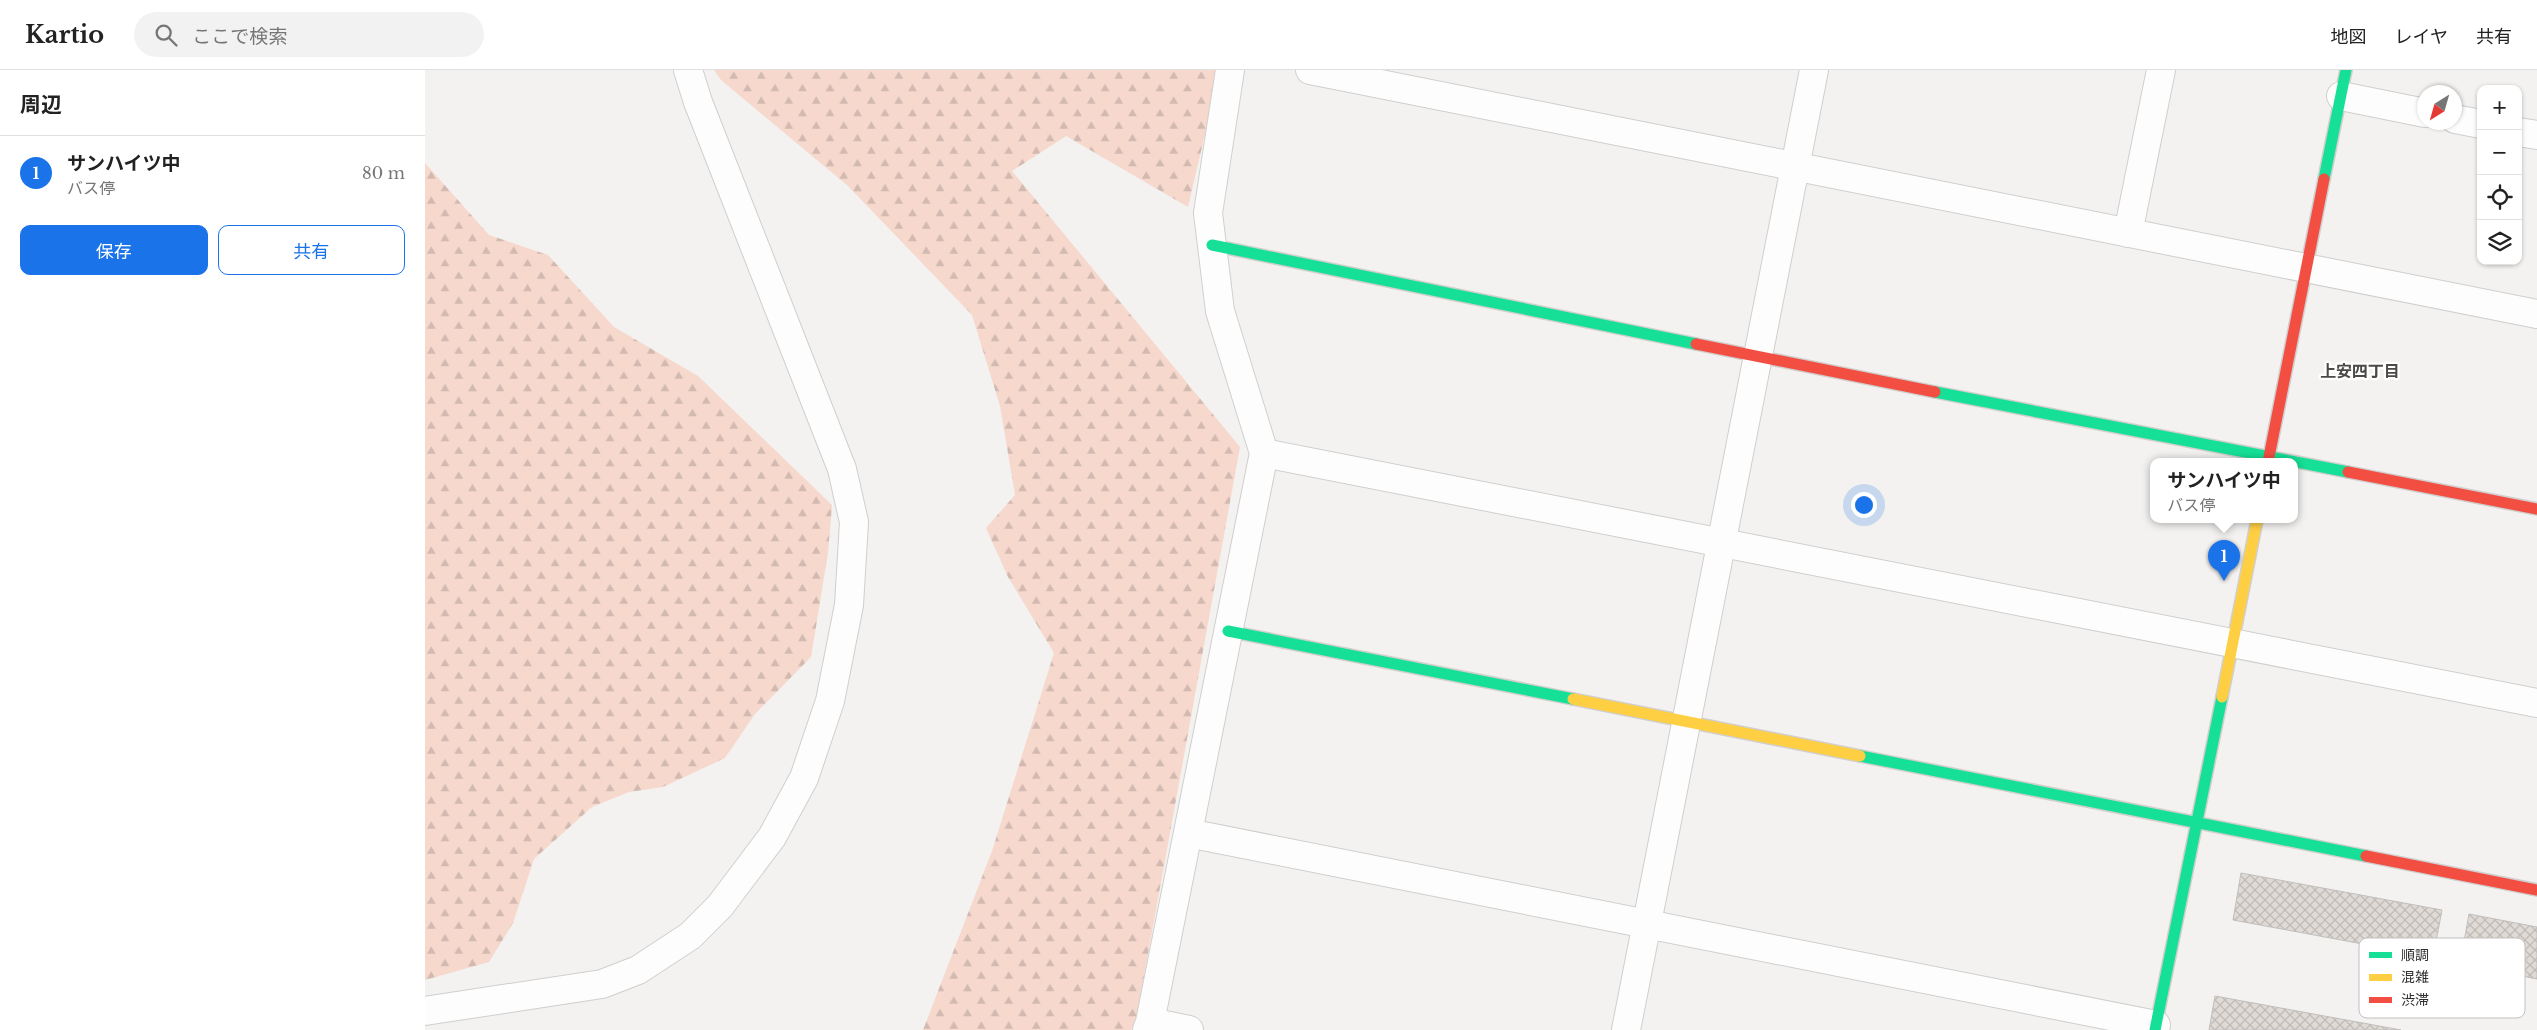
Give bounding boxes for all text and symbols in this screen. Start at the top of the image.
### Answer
search box [134,12,484,57]
text: Kartio [25,20,104,49]
icon: search [152,21,180,49]
text: ここで検索 [192,25,287,48]
text: 地図 [2331,26,2367,48]
text: レイヤ [2395,26,2448,48]
text: 共有 [2476,26,2512,48]
north arrow [2417,85,2462,130]
map controls [2477,85,2522,265]
button: + [2477,85,2522,130]
text: 周辺 [20,92,62,118]
button: − [2477,130,2522,175]
text: サンハイツ中 [67,152,181,175]
text: 1 [33,163,39,183]
text: 80 m [362,163,405,183]
button: locate [2477,175,2522,220]
text: バス停 [67,178,115,198]
button: layers [2477,220,2522,265]
button: 保存 [20,225,208,275]
button: 共有 [218,225,405,275]
district label: 上安四丁目 [2320,361,2400,381]
popup [2150,458,2298,523]
text: サンハイツ中 [2167,469,2281,492]
your location [1851,492,1877,518]
text: バス停 [2167,495,2215,515]
pin: 1 [2208,540,2240,581]
legend [2359,938,2525,1018]
text: 順調 [2401,946,2429,964]
text: 混雑 [2401,968,2429,986]
text: 渋滞 [2401,991,2429,1009]

